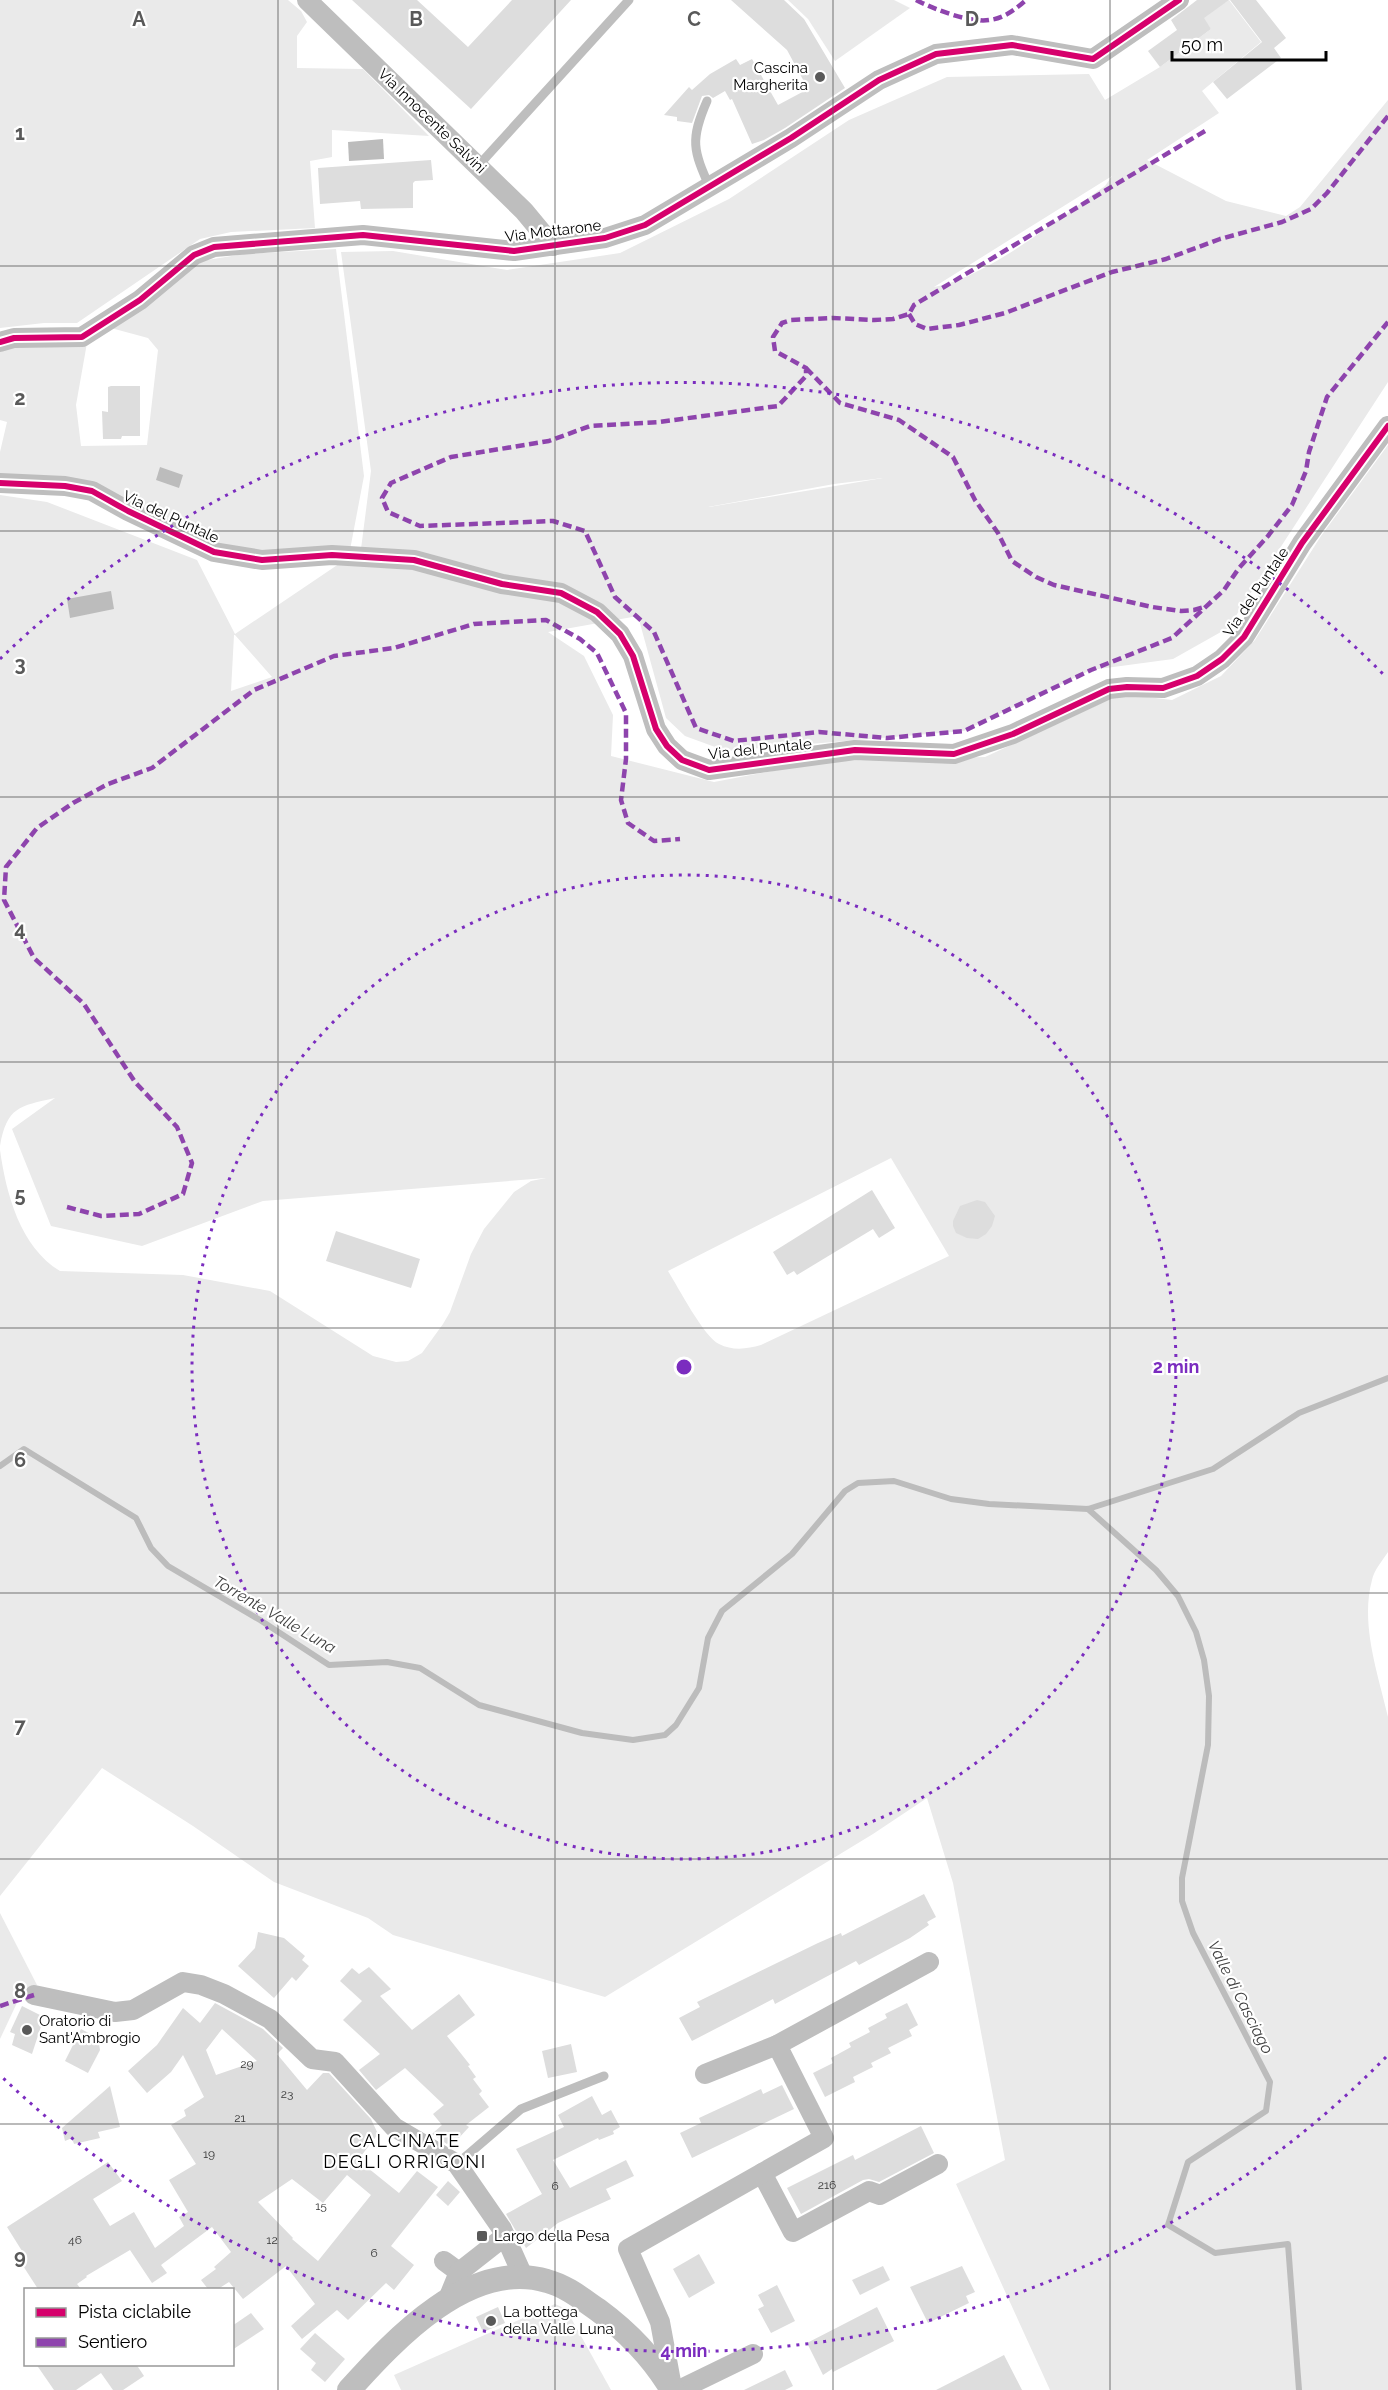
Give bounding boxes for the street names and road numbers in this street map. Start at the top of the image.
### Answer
street label: Via Innocente Salvini [374,65,490,177]
street label: Via Mottarone [504,216,602,246]
street label: Via del Puntale [120,487,222,547]
street label: Via del Puntale [1219,544,1293,640]
street label: Via del Puntale [707,735,813,763]

